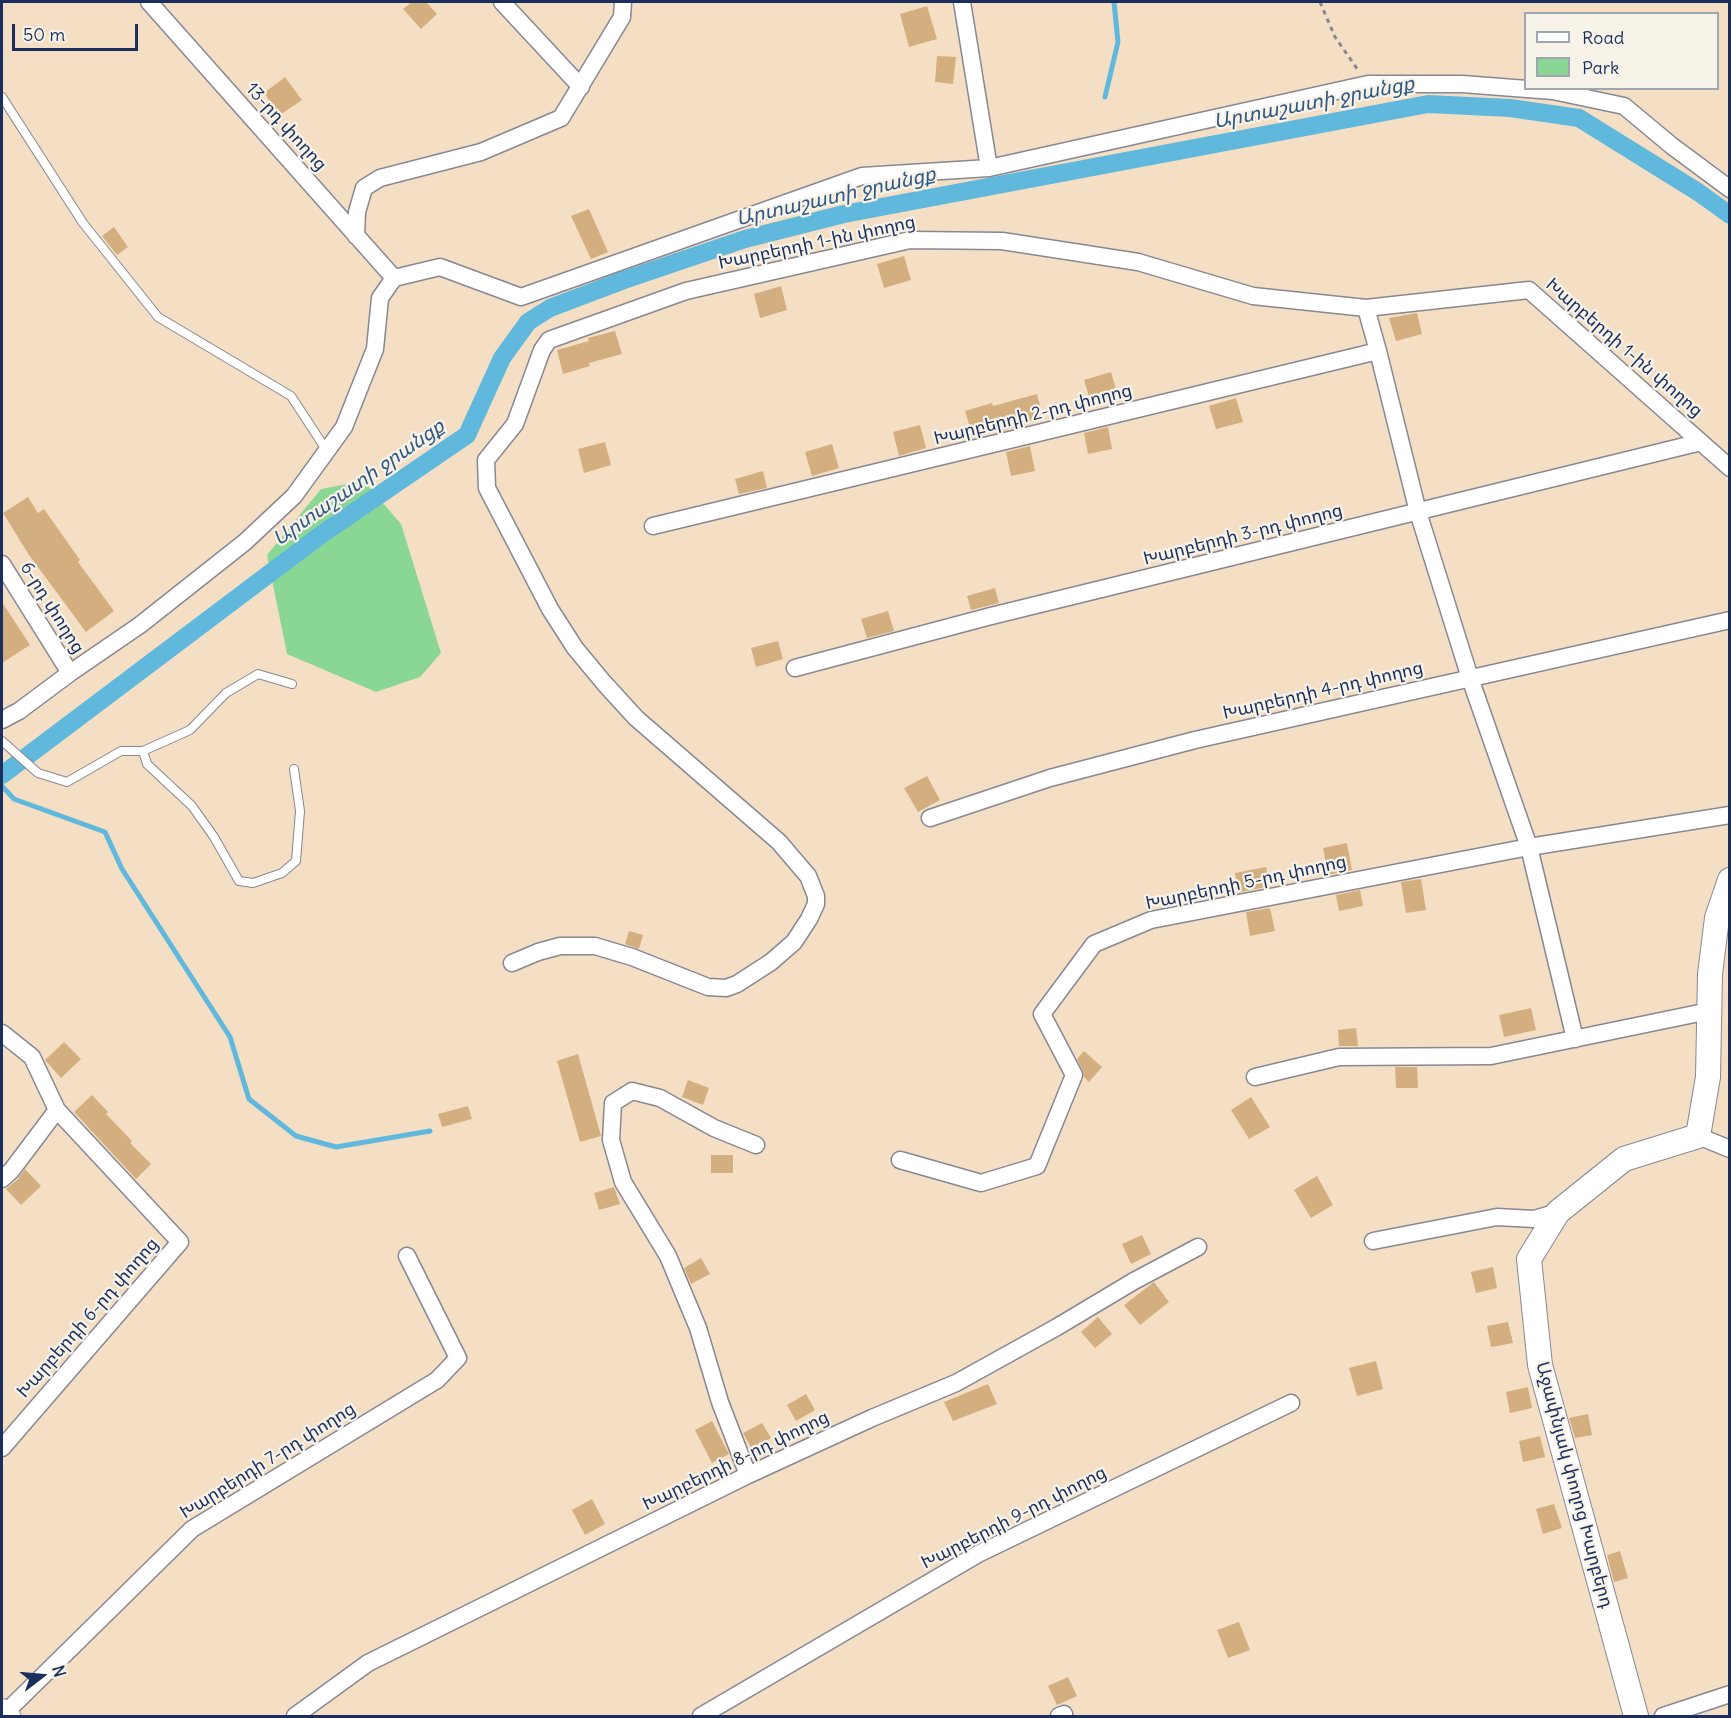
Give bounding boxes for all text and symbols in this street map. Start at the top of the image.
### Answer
scale bar [15,12,141,50]
legend [1524,12,1719,90]
text: 50 m [23,23,65,46]
text: Road [1582,26,1624,49]
text: Park [1582,56,1619,79]
water label: Արտաշատի ջրանցք [1212,72,1416,134]
street label: 13-րդ փողոց [241,79,331,175]
water label: Արտաշատի ջրանցք [734,162,938,232]
street label: Խարբերդի 1-ին փողոց [717,212,917,274]
street label: Խարբերդի 1-ին փողոց [1541,274,1707,422]
street label: Խարբերդի 2-րդ փողոց [932,380,1134,450]
water label: Արտաշատի ջրանցք [268,415,450,551]
street label: Խարբերդի 3-րդ փողոց [1141,500,1345,570]
street label: 6-րդ փողոց [15,558,89,658]
street label: Խարբերդի 4-րդ փողոց [1221,657,1425,725]
street label: Խարբերդի 5-րդ փողոց [1144,851,1348,915]
street label: Խարբերդի 6-րդ փողոց [13,1234,163,1402]
street label: Աջափնյակ փողոց Խարբերդ [1531,1359,1617,1611]
street label: Խարբերդի 7-րդ փողոց [176,1398,360,1524]
street label: Խարբերդի 8-րդ փողոց [639,1406,833,1516]
street label: Խարբերդի 9-րդ փողոց [918,1462,1110,1574]
north arrow [12,1646,72,1706]
text: N [48,1663,70,1679]

